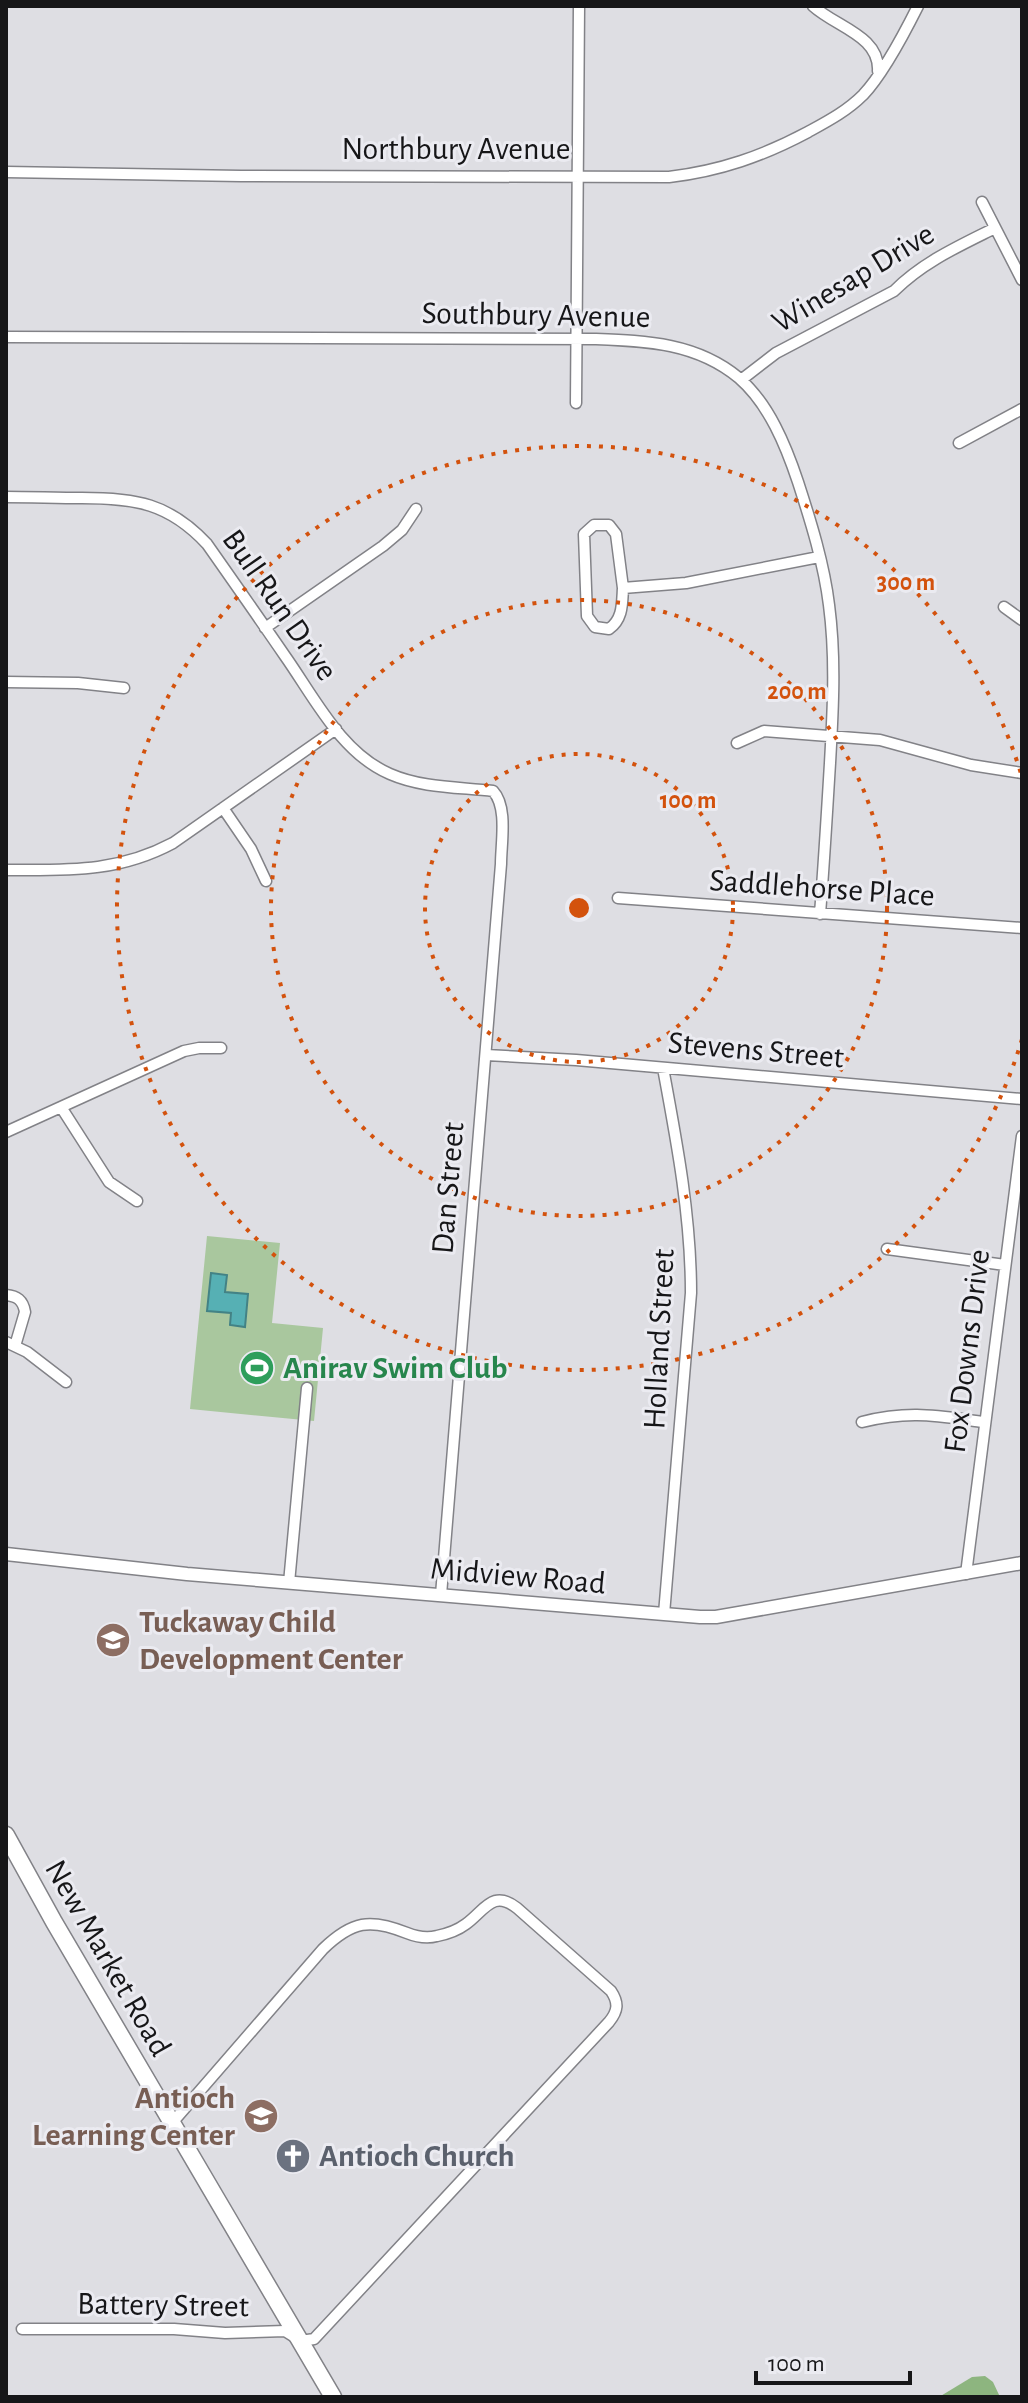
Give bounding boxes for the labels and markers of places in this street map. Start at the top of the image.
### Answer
centre of rings [565,894,593,922]
sports icon: Anirav Swim Club [238,1349,276,1387]
place label: Anirav Swim Club [283,1352,508,1384]
place label: Tuckaway Child Development Center [139,1606,403,1675]
school or university icon: Tuckaway Child Development Center [94,1621,132,1659]
place label: Antioch Learning Center [32,2082,235,2151]
school or university icon: Antioch Learning Center [242,2097,280,2135]
church icon: Antioch Church [274,2137,312,2175]
place label: Antioch Church [319,2140,515,2172]

